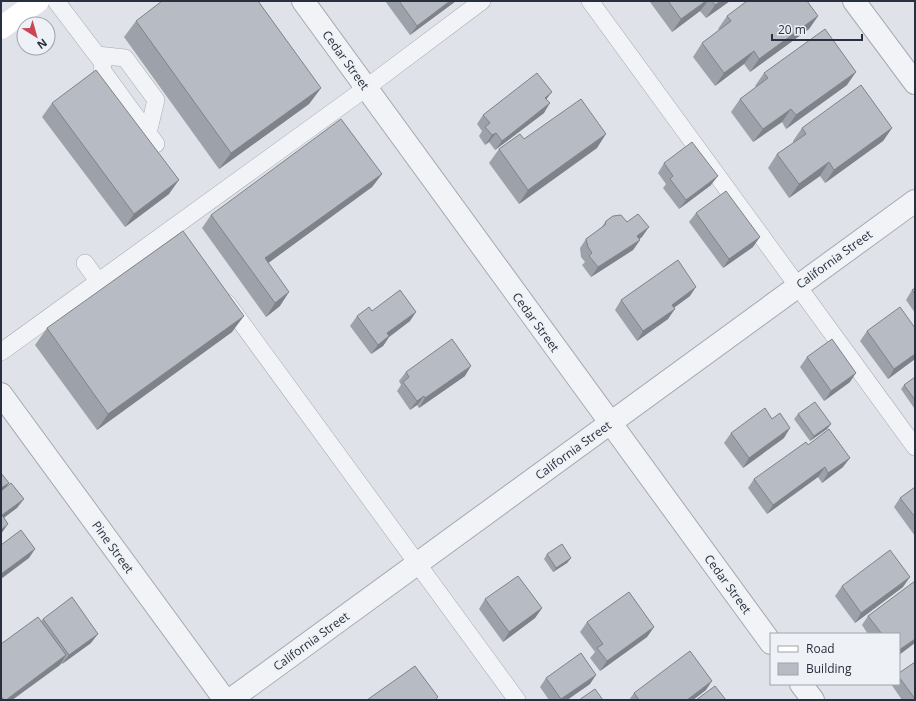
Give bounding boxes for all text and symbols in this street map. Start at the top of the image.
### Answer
north arrow [16,16,56,56]
scale bar [772,16,862,42]
text: 20 m [778,21,806,38]
street label: Cedar Street [319,27,373,93]
text: N [34,36,50,53]
street label: California Street [793,226,875,292]
street label: Cedar Street [509,289,563,355]
street label: California Street [532,417,614,483]
street label: Pine Street [88,517,138,577]
street label: Cedar Street [701,551,755,617]
street label: California Street [270,608,352,674]
legend [770,633,900,685]
text: Road [806,640,835,657]
text: Building [806,660,852,677]

